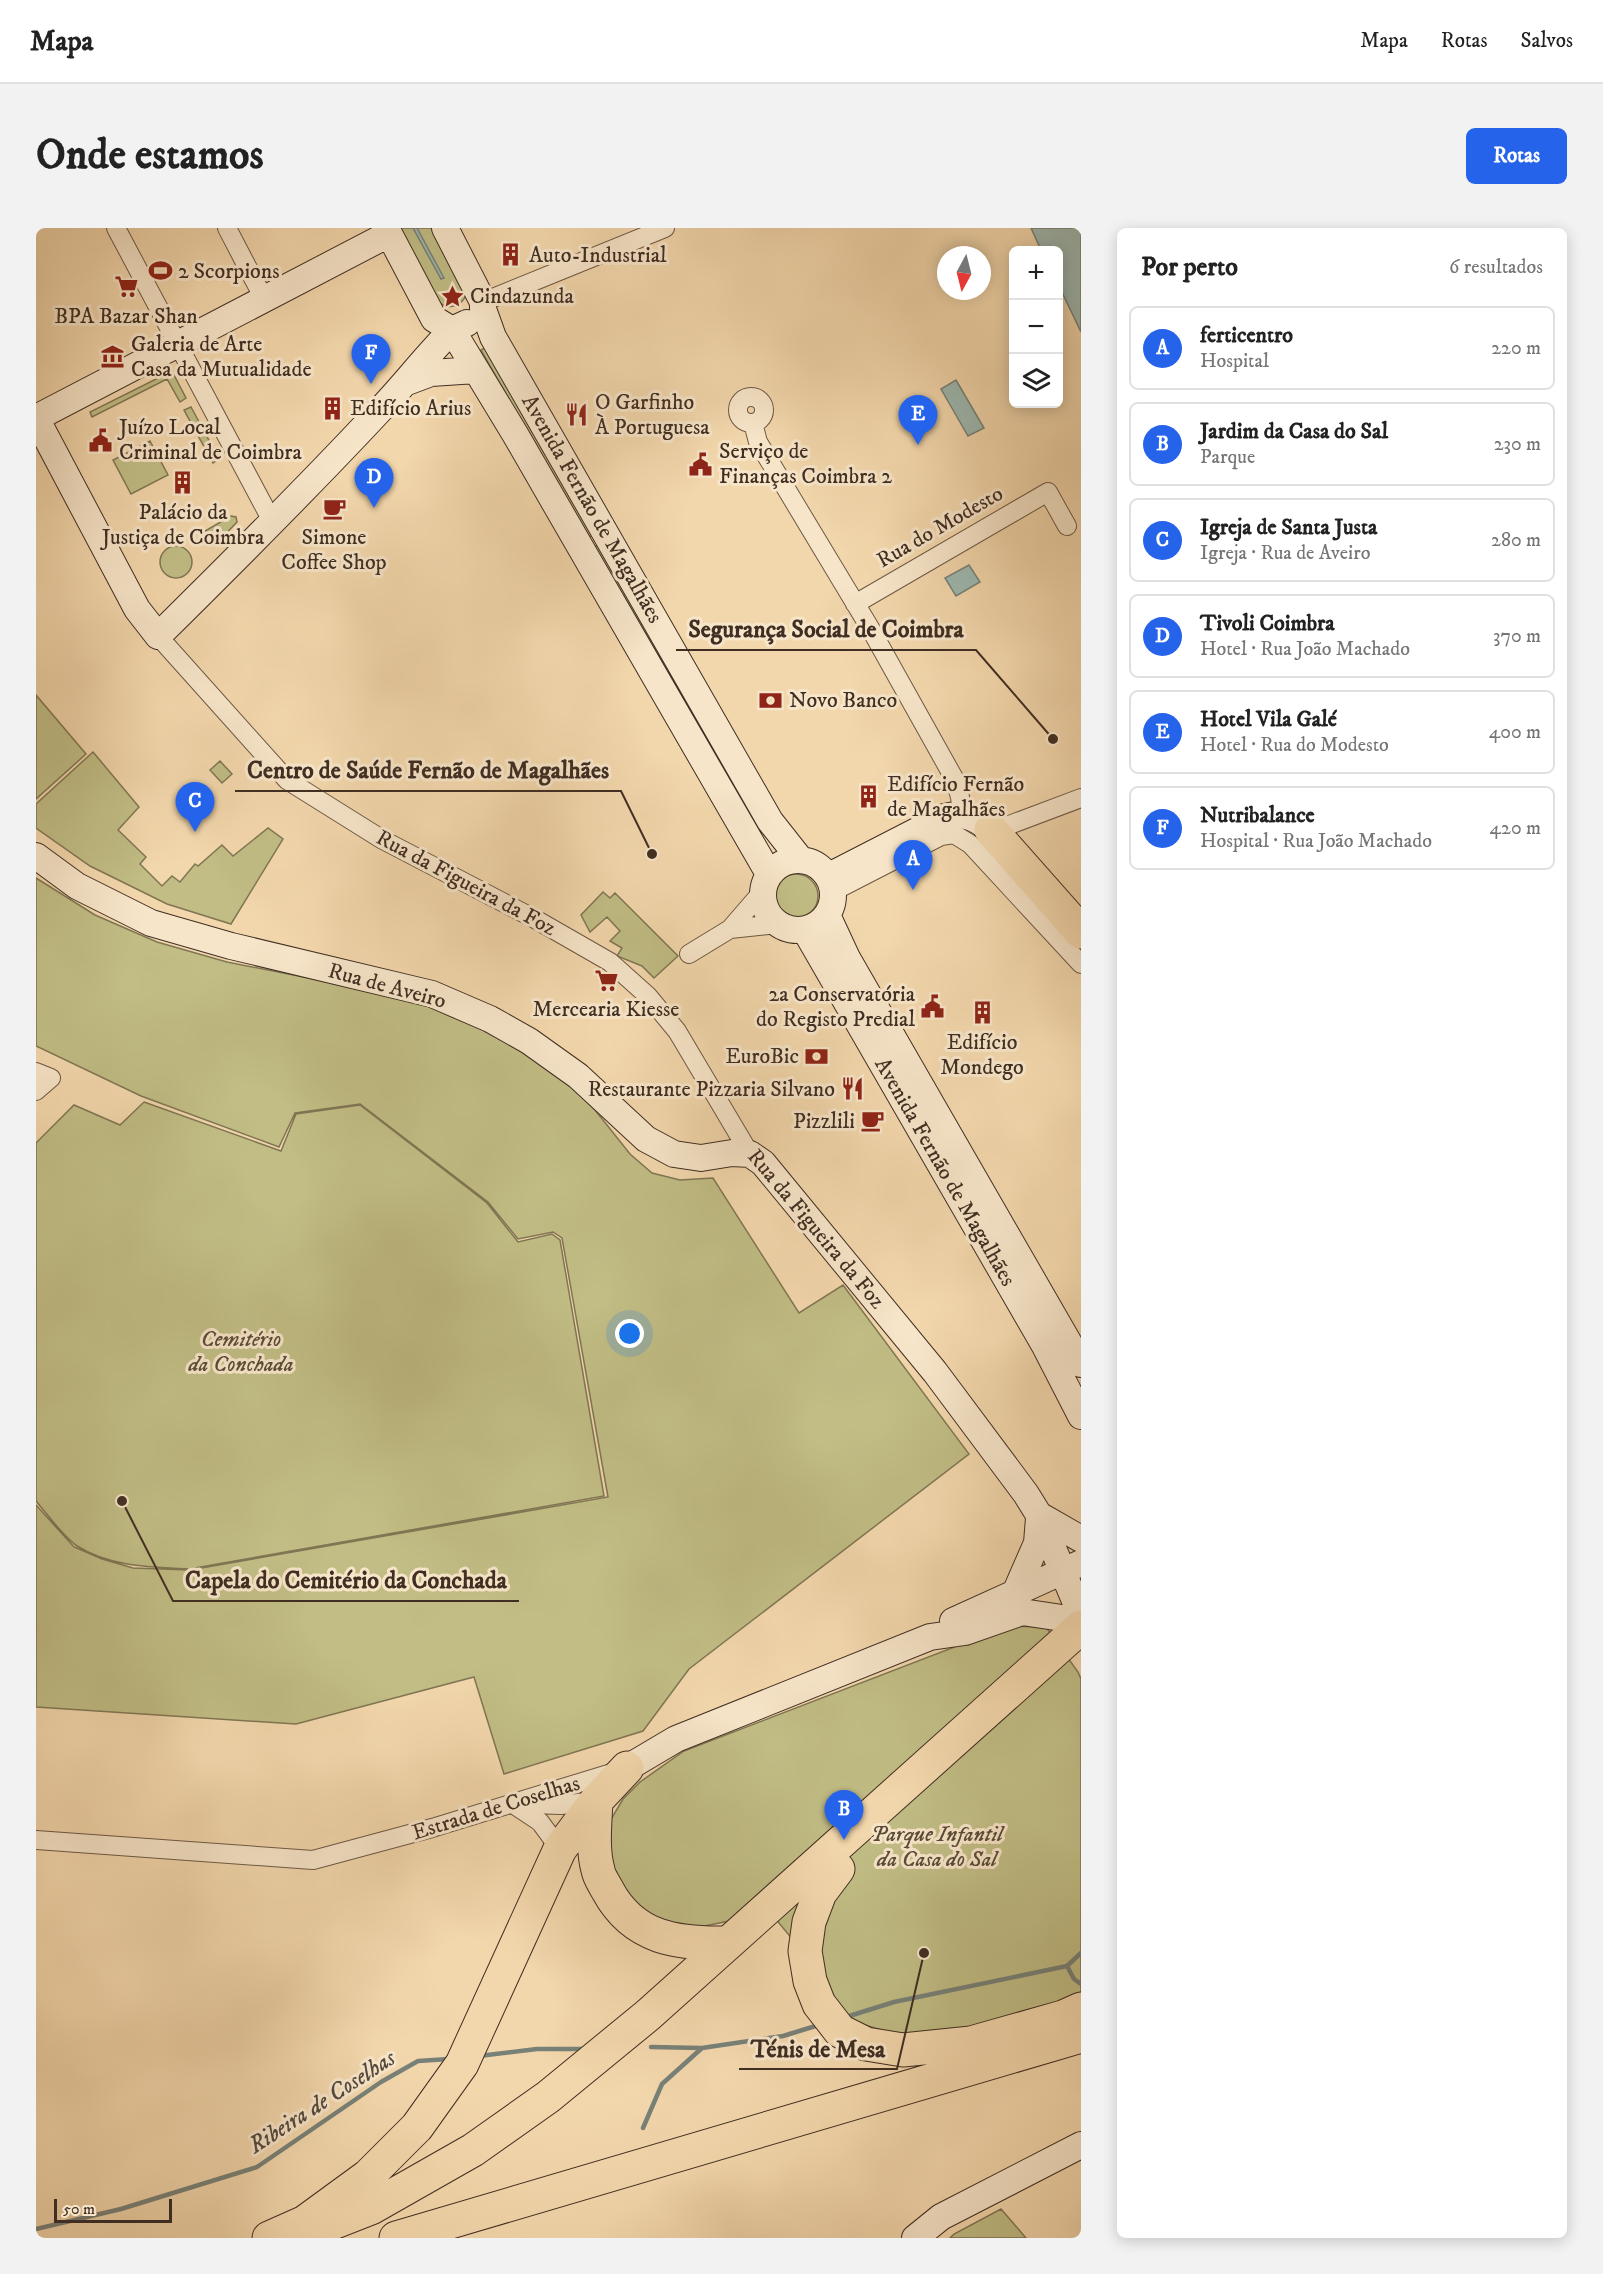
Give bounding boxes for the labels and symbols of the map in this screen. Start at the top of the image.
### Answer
building icon: Auto-Industrial [498,242,524,268]
place label: Auto-Industrial [529,242,667,269]
north arrow [937,246,991,300]
sports icon: 2 Scorpions [147,258,173,284]
place label: 2 Scorpions [178,258,280,285]
supermarket icon: BPA Bazar Shan [113,274,139,300]
place icon: Cindazunda [439,283,465,309]
place label: Cindazunda [470,283,575,310]
place label: BPA Bazar Shan [54,303,198,330]
place label: Galeria de Arte Casa da Mutualidade [131,331,312,383]
pin: F [352,334,390,384]
museum icon: Galeria de Arte Casa da Mutualidade [100,344,126,370]
place label: O Garfinho À Portuguesa [595,389,710,441]
street label: Avenida Fernão de Magalhães [515,390,669,628]
building icon: Edifício Arius [319,395,345,421]
place label: Edifício Arius [350,395,471,422]
pin: E [898,396,938,445]
restaurant icon: O Garfinho À Portuguesa [564,402,590,428]
place label: Juízo Local Criminal de Coimbra [117,414,302,466]
public building icon: Juízo Local Criminal de Coimbra [88,427,114,453]
place label: Serviço de Finanças Coimbra 2 [719,438,892,490]
public building icon: Serviço de Finanças Coimbra 2 [688,451,714,477]
pin: D [354,458,394,508]
building icon: Palácio da Justiça de Coimbra [170,470,196,496]
street label: Rua do Modesto [872,480,1008,574]
cafe icon: Simone Coffee Shop [321,495,347,521]
place label: Palácio da Justiça de Coimbra [100,499,265,551]
place label: Simone Coffee Shop [281,524,387,576]
callout: Segurança Social de Coimbra [676,608,976,650]
text: Segurança Social de Coimbra [688,615,965,645]
bank icon: Novo Banco [758,687,784,713]
place label: Novo Banco [789,687,897,714]
callout: Centro de Saúde Fernão de Magalhães [235,749,621,791]
text: Centro de Saúde Fernão de Magalhães [247,756,609,786]
place label: Edifício Fernão de Magalhães [887,771,1024,823]
pin: C [176,782,214,832]
building icon: Edifício Fernão de Magalhães [856,784,882,810]
street label: Rua da Figueira da Foz [371,824,561,942]
pin: A [894,840,932,890]
street label: Rua de Aveiro [325,957,449,1015]
supermarket icon: Mercearia Kiesse [593,967,619,993]
place label: 2a Conservatória do Registo Predial [756,981,916,1033]
public building icon: 2a Conservatória do Registo Predial [920,994,946,1020]
place label: Mercearia Kiesse [533,996,679,1023]
building icon: Edifício Mondego [969,1000,995,1026]
place label: Edifício Mondego [940,1029,1024,1081]
place label: EuroBic [725,1043,799,1070]
bank icon: EuroBic [804,1043,830,1069]
street label: Avenida Fernão de Magalhães [868,1053,1022,1291]
place label: Restaurante Pizzaria Silvano [588,1076,835,1103]
restaurant icon: Restaurante Pizzaria Silvano [840,1076,866,1102]
place label: Pizzlili [793,1108,855,1135]
cafe icon: Pizzlili [860,1108,886,1134]
street label: Rua da Figueira da Foz [741,1144,891,1315]
your location [615,1319,644,1348]
park label: Cemitério da Conchada [187,1326,294,1378]
callout: Capela do Cemitério da Conchada [173,1559,519,1601]
text: Capela do Cemitério da Conchada [185,1566,508,1596]
street label: Estrada de Coselhas [409,1770,583,1846]
pin: B [824,1790,864,1840]
park label: Parque Infantil da Casa do Sal [871,1821,1005,1873]
callout: Ténis de Mesa [739,2027,897,2069]
text: Ténis de Mesa [750,2035,886,2065]
water label: Ribeira de Coselhas [242,2043,402,2161]
scale bar [54,2196,172,2224]

